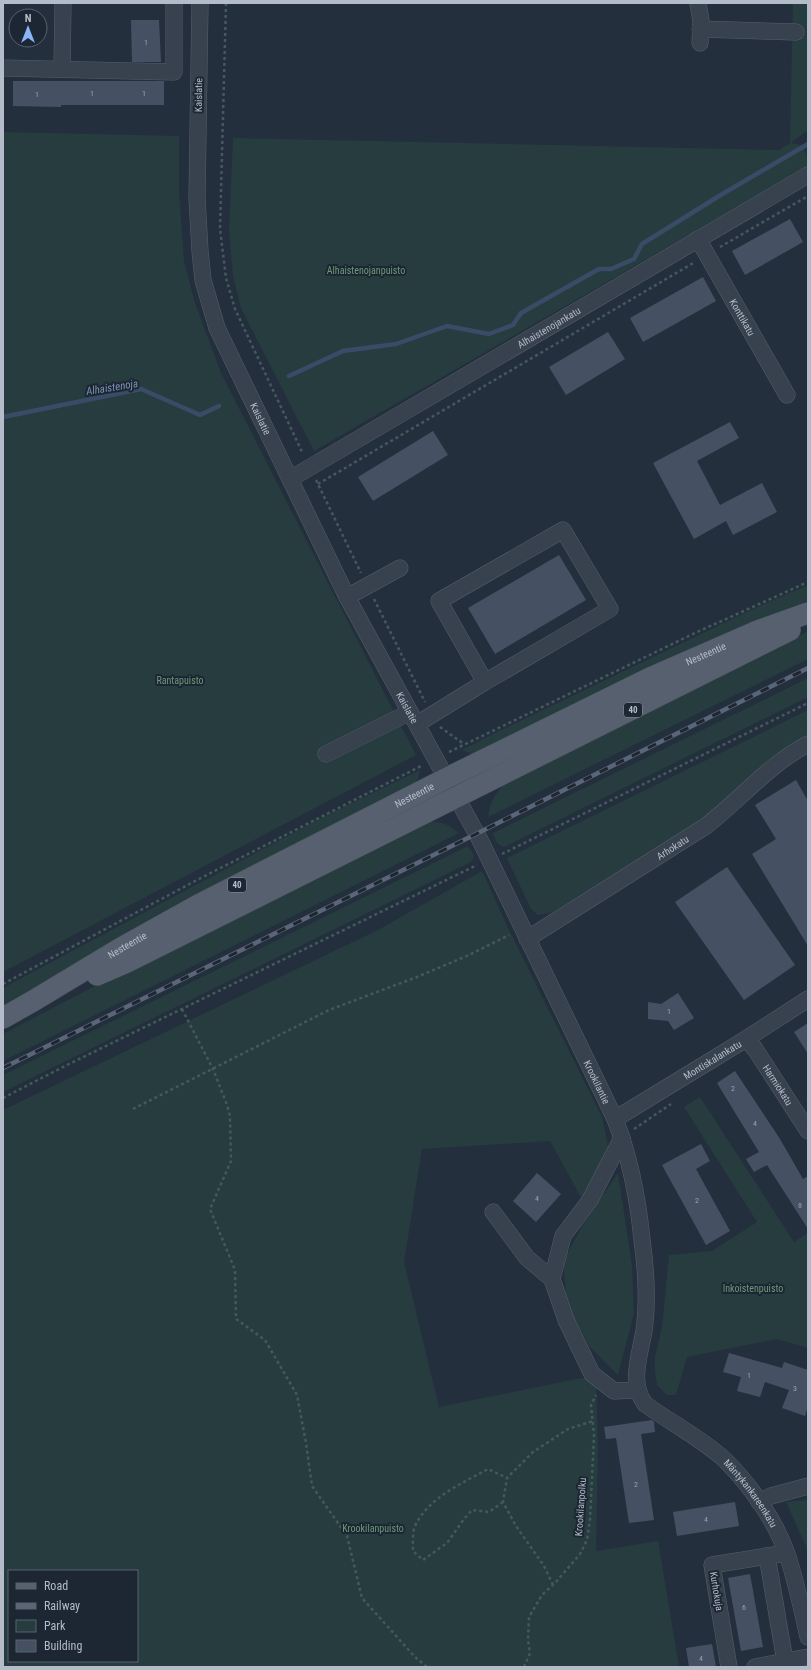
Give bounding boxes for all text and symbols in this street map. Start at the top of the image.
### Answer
north arrow [8,8,48,48]
text: N [25,12,32,25]
house number: 1 [144,38,148,47]
street label: Kaislatie [193,78,204,112]
house number: 1 [90,89,94,98]
house number: 1 [142,89,146,98]
house number: 1 [35,90,39,99]
park label: Alhaistenojanpuisto [327,265,405,276]
street label: Konttikatu [727,297,757,338]
street label: Alhaistenojankatu [516,305,583,350]
water label: Alhaistenoja [84,377,139,398]
street label: Kaislatie [248,401,273,437]
street label: Nesteentie [684,640,728,668]
park label: Rantapuisto [156,675,204,686]
street label: Kaislatie [394,690,420,726]
road number: 40 [624,703,642,717]
street label: Nesteentie [393,781,436,810]
street label: Arhokatu [655,833,691,862]
road number: 40 [228,878,246,892]
street label: Nesteentie [106,930,149,961]
house number: 1 [667,1007,671,1016]
street label: Montiskalankatu [682,1038,744,1082]
street label: Krookilantie [581,1059,612,1106]
street label: Harmiokatu [761,1063,795,1107]
house number: 2 [731,1084,735,1093]
house number: 4 [753,1119,757,1128]
house number: 4 [535,1194,539,1203]
house number: 2 [695,1196,699,1205]
house number: 8 [798,1201,802,1210]
park label: Inkoistenpuisto [723,1283,783,1294]
house number: 1 [747,1371,751,1380]
house number: 3 [793,1384,797,1393]
street label: Mäntykankareenkatu [721,1457,779,1529]
street label: Krookilanpolku [573,1477,588,1537]
house number: 2 [634,1480,638,1489]
house number: 4 [704,1515,708,1524]
park label: Krookilanpuisto [342,1523,404,1534]
legend [8,1570,138,1662]
street label: Kurhokuja [708,1571,725,1612]
text: Road [44,1579,68,1593]
text: Railway [44,1599,80,1613]
house number: 6 [742,1603,746,1612]
text: Park [44,1619,66,1633]
text: Building [44,1639,82,1653]
house number: 4 [699,1654,703,1663]

